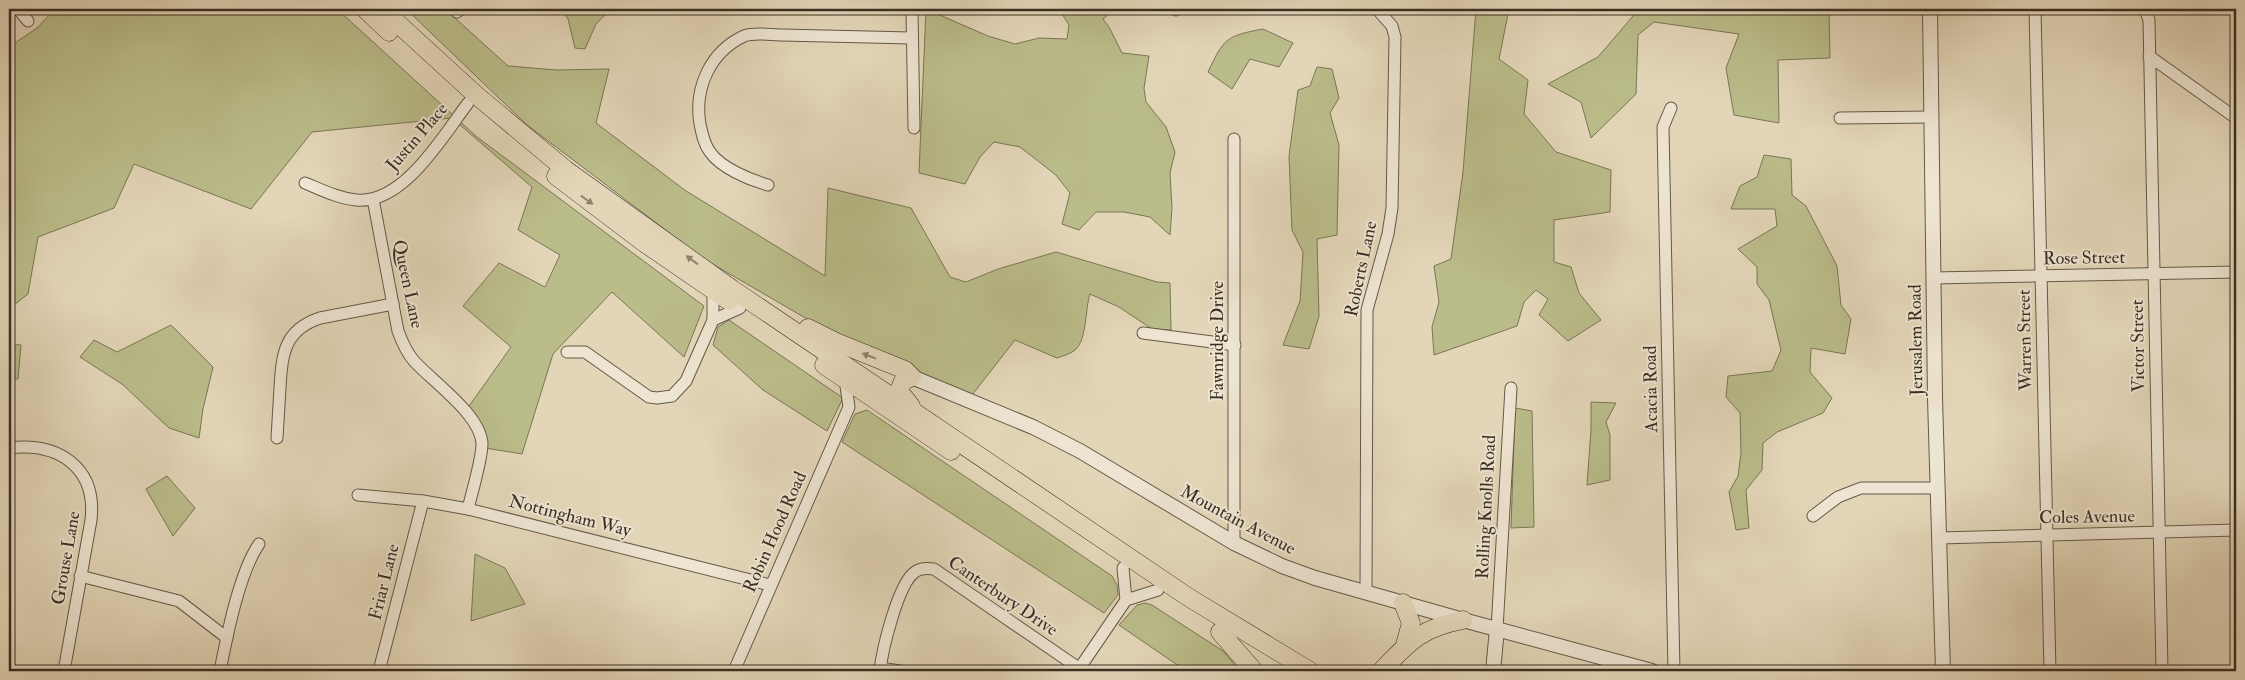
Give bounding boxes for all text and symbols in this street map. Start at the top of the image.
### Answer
street label: Justin Place [380,98,453,177]
one-way arrow [580,195,593,206]
street label: Roberts Lane [1340,218,1382,319]
street label: Queen Lane [387,238,429,331]
street label: Rose Street [2043,246,2125,270]
one-way arrow [686,255,699,265]
street label: Fawnridge Drive [1206,281,1229,401]
street label: Jerusalem Road [1904,284,1928,397]
street label: Warren Street [2013,289,2037,392]
street label: Victor Street [2126,299,2150,393]
street label: Acacia Road [1639,345,1663,434]
one-way arrow [861,352,876,360]
street label: Rolling Knolls Road [1471,434,1501,580]
street label: Robin Hood Road [738,468,812,596]
street label: Mountain Avenue [1176,480,1300,560]
street label: Nottingham Way [506,490,635,543]
street label: Coles Avenue [2039,505,2136,529]
street label: Grouse Lane [46,509,86,607]
street label: Friar Lane [363,541,405,622]
street label: Canterbury Drive [944,551,1063,641]

